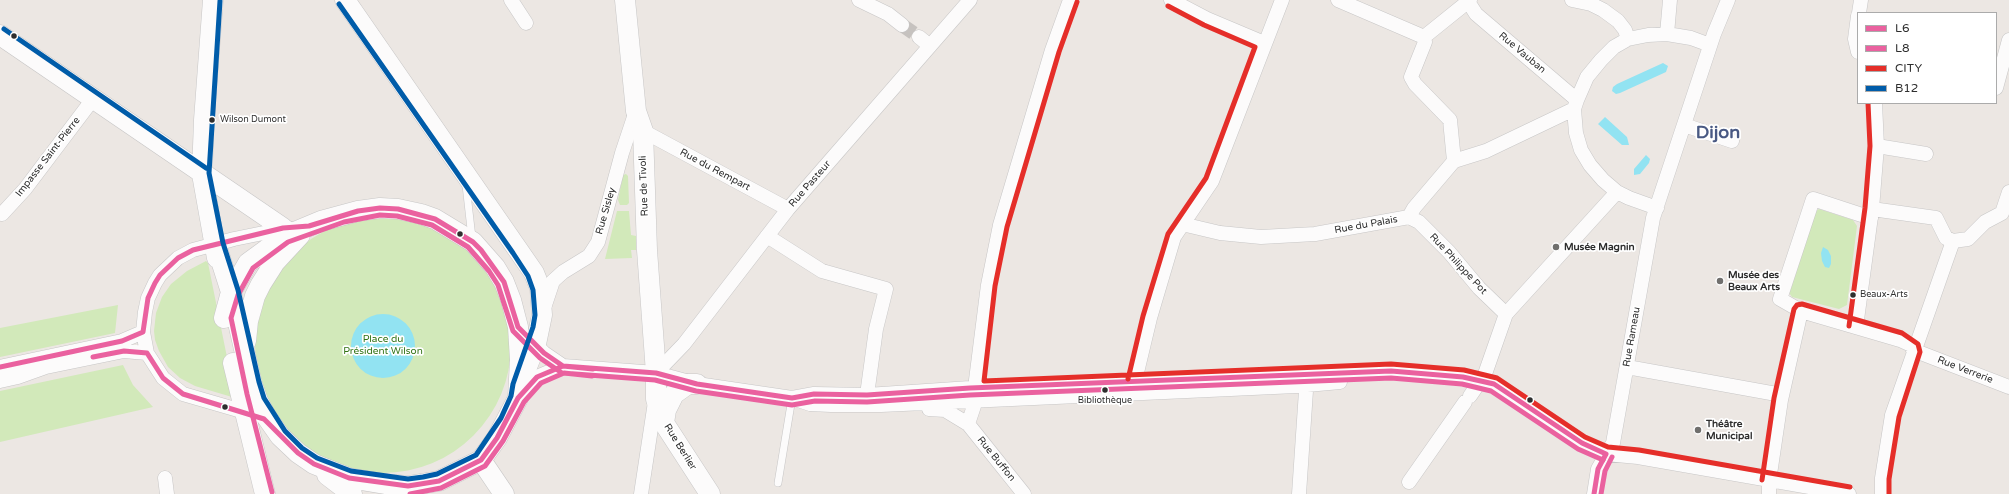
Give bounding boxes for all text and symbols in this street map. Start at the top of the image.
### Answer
legend [1857,12,1997,104]
text: L6 [1895,21,1909,35]
street label: Rue Vauban [1496,30,1548,76]
unlabelled marker [9,31,19,41]
text: L8 [1895,41,1909,55]
text: CITY [1895,61,1922,75]
text: B12 [1895,81,1918,95]
street label: Impasse Saint-Pierre [13,115,83,199]
marker: Wilson Dumont [207,115,217,125]
place label: Wilson Dumont [220,115,286,125]
district label: Dijon [1696,122,1740,144]
street label: Rue du Rempart [678,146,752,194]
street label: Rue de Tivoli [637,155,651,217]
street label: Rue Pasteur [787,158,833,210]
street label: Rue Sisley [594,186,618,236]
street label: Rue du Palais [1333,214,1399,236]
unlabelled marker [455,229,465,239]
street label: Rue Philippe Pot [1427,231,1489,297]
place label: Musée Magnin [1564,241,1635,253]
marker: Musée Magnin [1551,242,1561,252]
place label: Musée des Beaux Arts [1728,269,1780,292]
marker: Musée des Beaux Arts [1715,276,1725,286]
marker: Beaux-Arts [1848,290,1858,300]
place label: Beaux-Arts [1860,290,1908,300]
street label: Rue Rameau [1621,306,1643,368]
park label: Place du Président Wilson [343,333,423,356]
street label: Rue Verrerie [1935,354,1995,386]
marker: Bibliothèque [1100,385,1110,395]
unlabelled marker [1525,395,1535,405]
place label: Bibliothèque [1078,396,1132,406]
unlabelled marker [220,402,230,412]
place label: Théâtre Municipal [1706,418,1752,442]
street label: Rue Berlier [661,422,699,472]
marker: Théâtre Municipal [1693,425,1703,435]
street label: Rue Buffon [974,434,1018,484]

